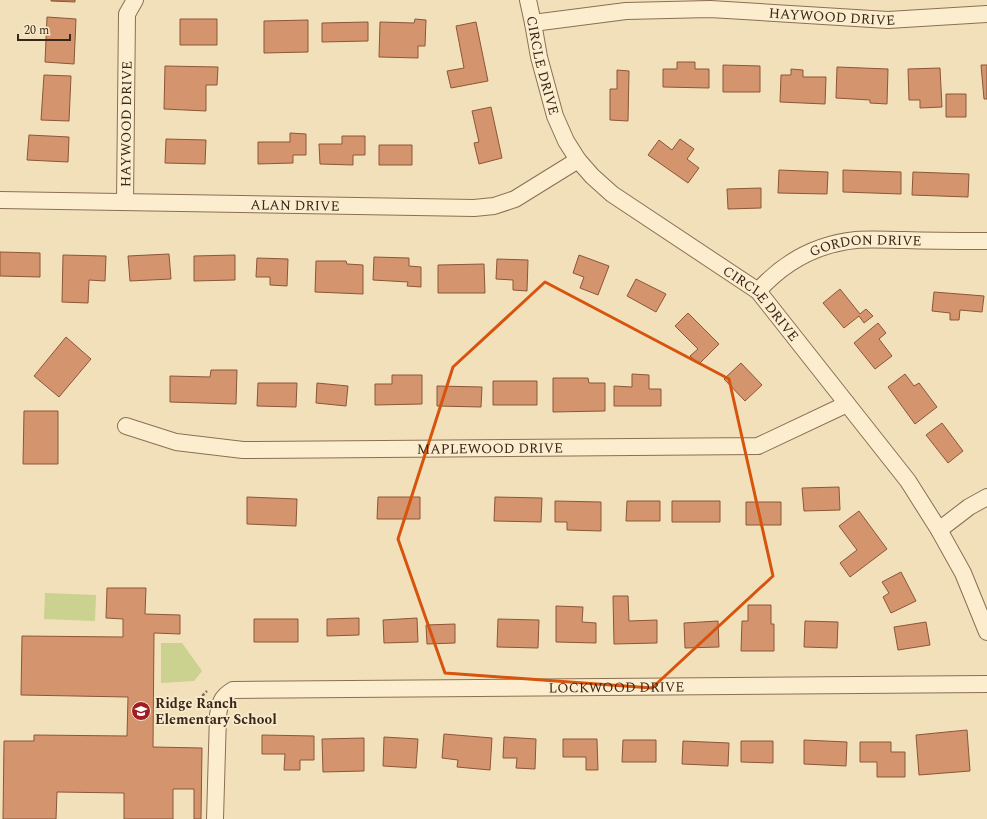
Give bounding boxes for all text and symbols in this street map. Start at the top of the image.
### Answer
street label: HAYWOOD DRIVE [768,2,896,31]
street label: CIRCLE DRIVE [521,14,565,117]
scale bar [18,16,70,42]
text: 20 m [24,21,49,40]
street label: HAYWOOD DRIVE [115,61,137,187]
street label: ALAN DRIVE [250,194,340,216]
street label: GORDON DRIVE [806,229,922,262]
street label: CIRCLE DRIVE [719,260,804,346]
street label: MAPLEWOOD DRIVE [417,437,563,459]
street label: LOCKWOOD DRIVE [548,676,684,698]
place label: Ridge Ranch Elementary School [155,693,277,730]
school or university icon: Ridge Ranch Elementary School [130,700,152,722]

